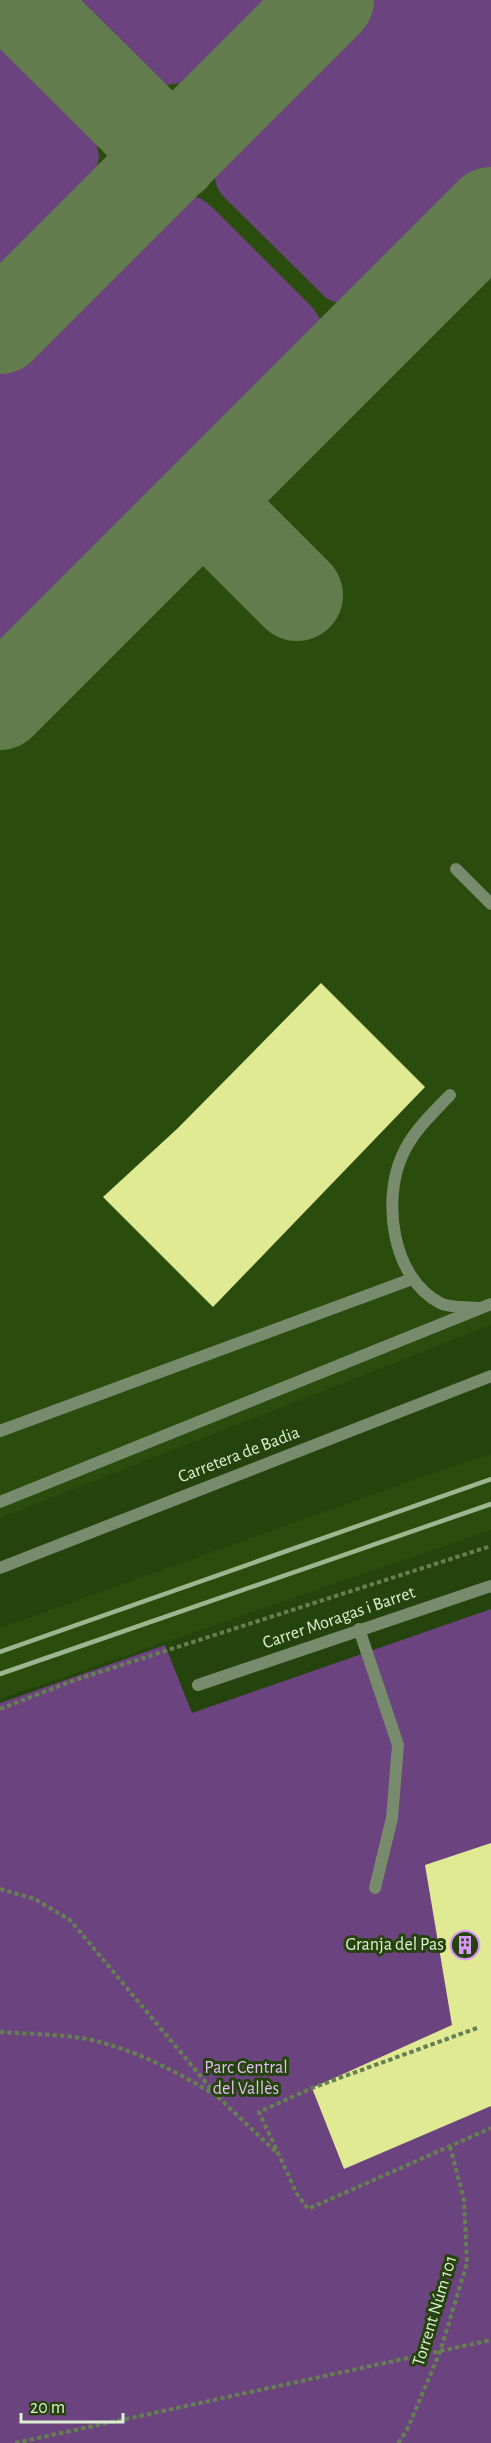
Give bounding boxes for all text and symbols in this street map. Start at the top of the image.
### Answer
street label: Carretera de Badia [176,1424,302,1486]
street label: Carrer Moragas i Barret [260,1583,418,1653]
building icon: Granja del Pas [449,1929,481,1961]
place label: Granja del Pas [346,1936,444,1954]
park label: Parc Central del Vallès [204,2059,288,2098]
street label: Torrent Núm 101 [410,2254,460,2368]
scale bar [21,2386,123,2424]
text: 20 m [30,2399,65,2417]

